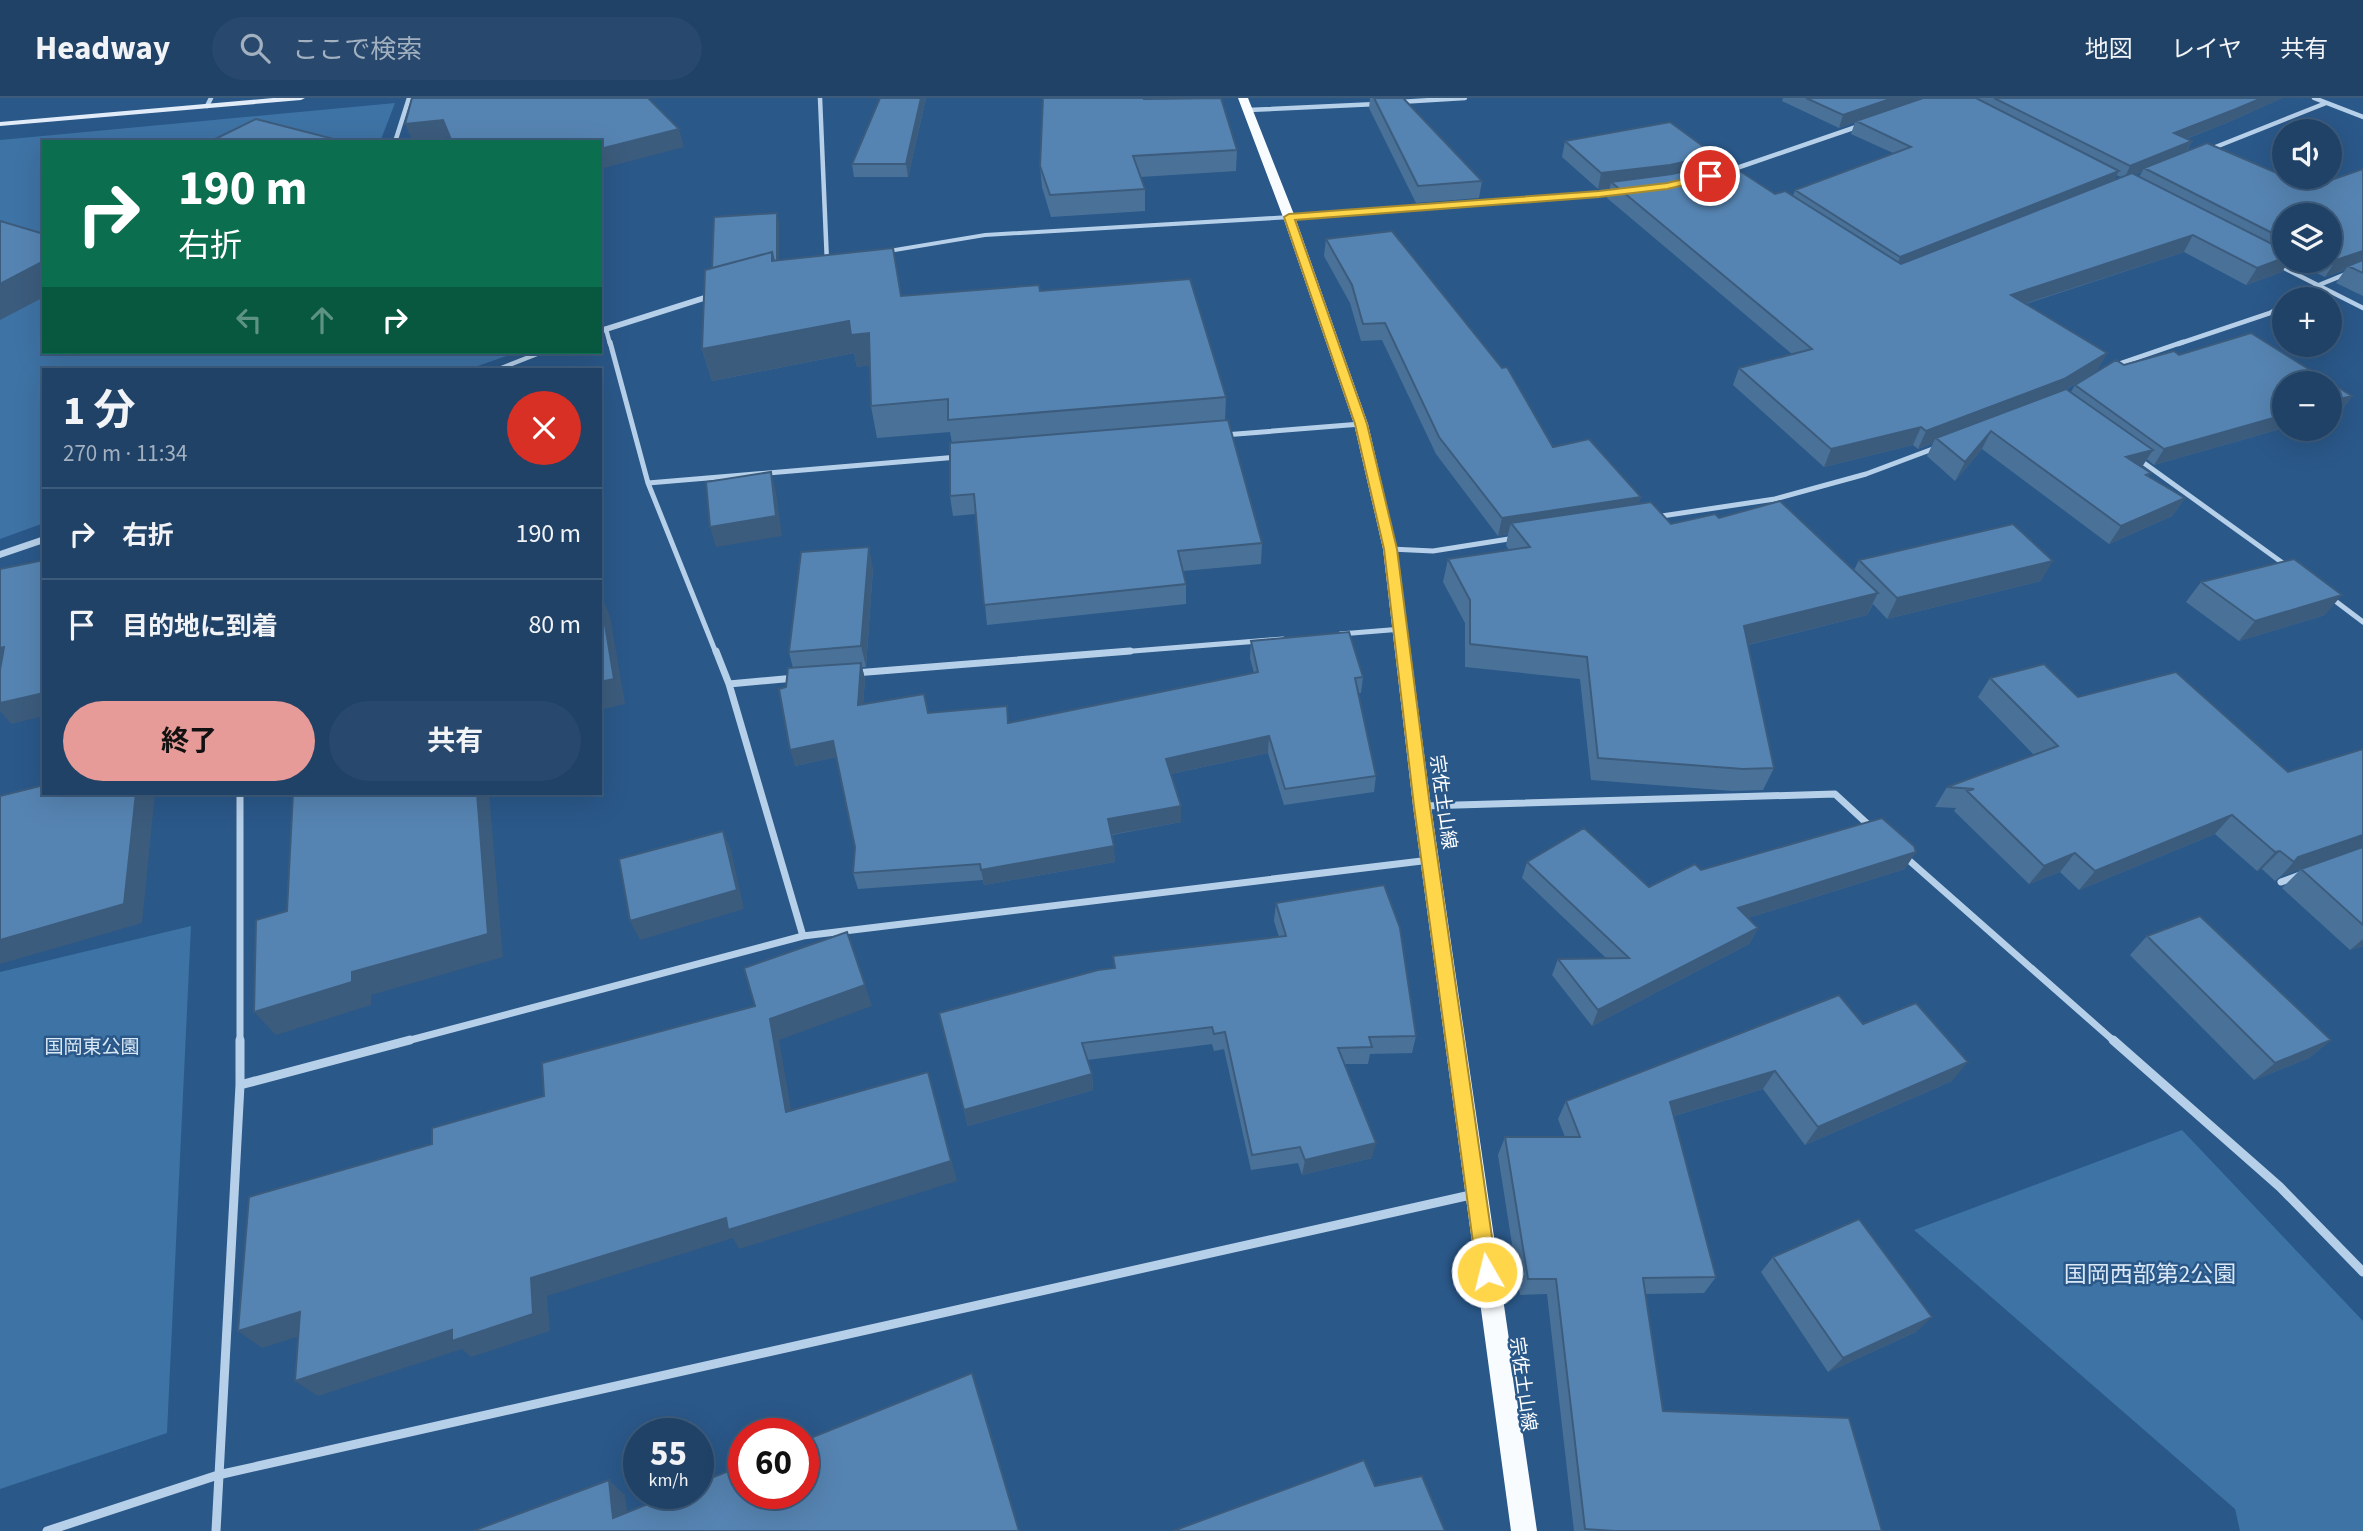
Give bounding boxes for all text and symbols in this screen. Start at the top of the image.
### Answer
search box [212,17,702,80]
text: Headway [35,25,170,72]
icon: search [236,29,274,67]
text: ここで検索 [292,31,422,68]
text: 地図 [2085,32,2133,67]
text: レイヤ [2171,32,2242,67]
text: 共有 [2280,32,2328,67]
map controls [2272,119,2342,441]
button: sound [2272,119,2342,189]
pin [1680,146,1740,206]
text: 190 m [178,154,307,224]
icon: arrive [1691,157,1729,195]
icon: right [63,168,154,259]
button: layers [2272,203,2342,273]
text: 右折 [178,223,242,269]
button: + [2272,287,2342,357]
icon: left [230,301,268,339]
icon: ahead [303,301,341,339]
icon: right [376,301,414,339]
button: − [2272,371,2342,441]
text: 1 分 [63,381,136,441]
button: close [507,391,581,465]
text: 270 m · 11:34 [63,437,187,470]
icon: right [63,515,101,553]
text: 190 m [515,515,581,552]
text: 右折 [122,517,174,554]
icon: arrive [63,606,101,644]
text: 80 m [528,606,581,643]
text: 目的地に到着 [122,608,278,645]
button: 終了 [63,701,315,781]
button: 共有 [329,701,581,781]
street label: 宗佐土山線 [1423,753,1462,851]
park label: 国岡東公園 [44,1034,140,1061]
position arrow [1450,1235,1524,1309]
park label: 国岡西部第2公園 [2064,1258,2236,1291]
street label: 宗佐土山線 [1503,1335,1542,1433]
speed limit sign: 60 [728,1418,819,1509]
text: 55 [650,1429,687,1479]
text: km/h [649,1468,688,1493]

